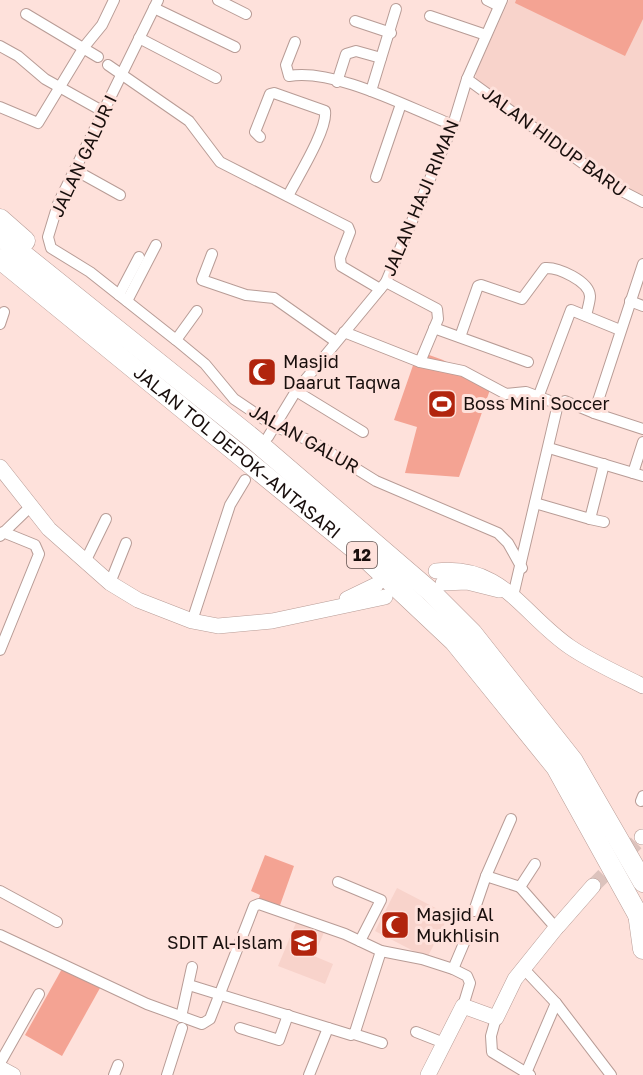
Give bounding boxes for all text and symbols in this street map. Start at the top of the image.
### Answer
street label: JALAN HIDUP BARU [478,81,631,201]
street label: JALAN GALUR I [45,91,121,220]
street label: JALAN HAJI RIMAN [377,116,463,279]
place label: Masjid Daarut Taqwa [283,350,401,393]
mosque icon: Masjid Daarut Taqwa [246,356,278,388]
street label: JALAN TOL DEPOK–ANTASARI [130,361,345,543]
sports icon: Boss Mini Soccer [426,388,458,420]
place label: Boss Mini Soccer [463,392,610,414]
street label: JALAN GALUR [246,399,363,477]
road number: 12 [347,542,377,568]
place label: Masjid Al Mukhlisin [416,903,500,946]
mosque icon: Masjid Al Mukhlisin [379,909,411,941]
school or university icon: SDIT Al-Islam [288,927,320,959]
place label: SDIT Al-Islam [167,931,283,953]

